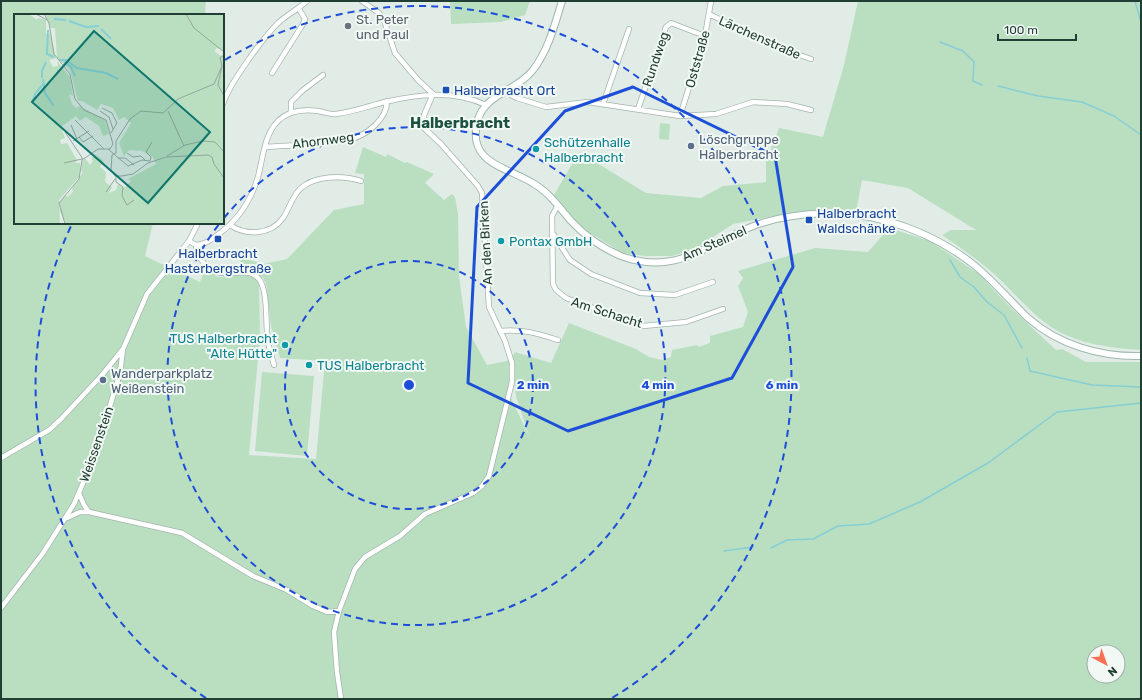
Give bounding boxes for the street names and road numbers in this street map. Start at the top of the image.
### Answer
street label: Lärchenstraße [716,13,803,62]
street label: Oststraße [682,29,713,90]
street label: Rundweg [639,30,673,89]
street label: Ahornweg [291,129,355,153]
street label: An den Birken [476,201,495,285]
street label: Am Steimel [680,223,749,264]
street label: Am Schacht [569,294,644,331]
street label: Weissenstein [77,404,116,484]

